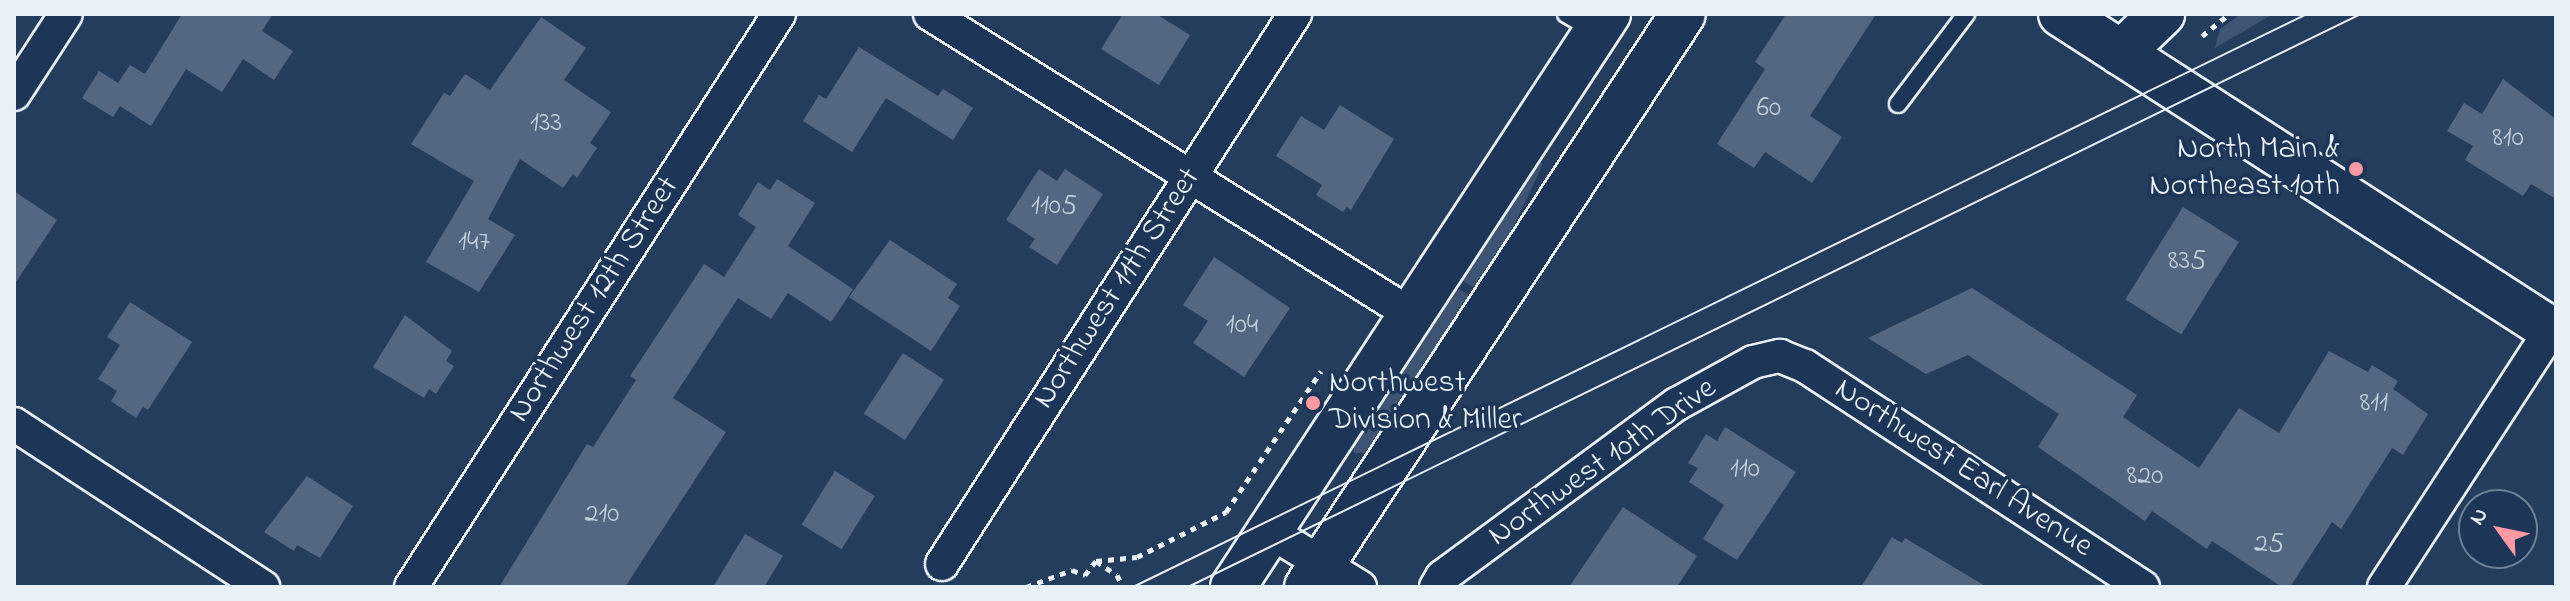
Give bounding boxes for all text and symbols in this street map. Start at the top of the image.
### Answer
house number: 60 [1757,92,1781,126]
house number: 133 [530,107,562,141]
house number: 810 [2492,122,2524,156]
place label: North Main & Northeast 10th [2149,132,2340,207]
marker: North Main & Northeast 10th [2347,160,2365,178]
street label: Northwest 11th Street [1026,161,1210,417]
street label: Northwest 12th Street [501,170,689,430]
house number: 1105 [1031,190,1077,224]
house number: 147 [458,226,490,260]
house number: 835 [2168,245,2206,279]
house number: 104 [1226,309,1258,343]
place label: Northwest Division & Miller [1329,366,1522,441]
street label: Northwest 10th Drive [1482,370,1724,556]
street label: Northwest Earl Avenue [1827,371,2099,567]
house number: 811 [2360,387,2388,421]
marker: Northwest Division & Miller [1304,394,1322,412]
house number: 110 [1730,453,1760,487]
house number: 820 [2127,460,2163,494]
north arrow [2458,489,2538,569]
house number: 210 [585,498,619,532]
text: N [2462,502,2497,532]
house number: 25 [2254,528,2284,562]

